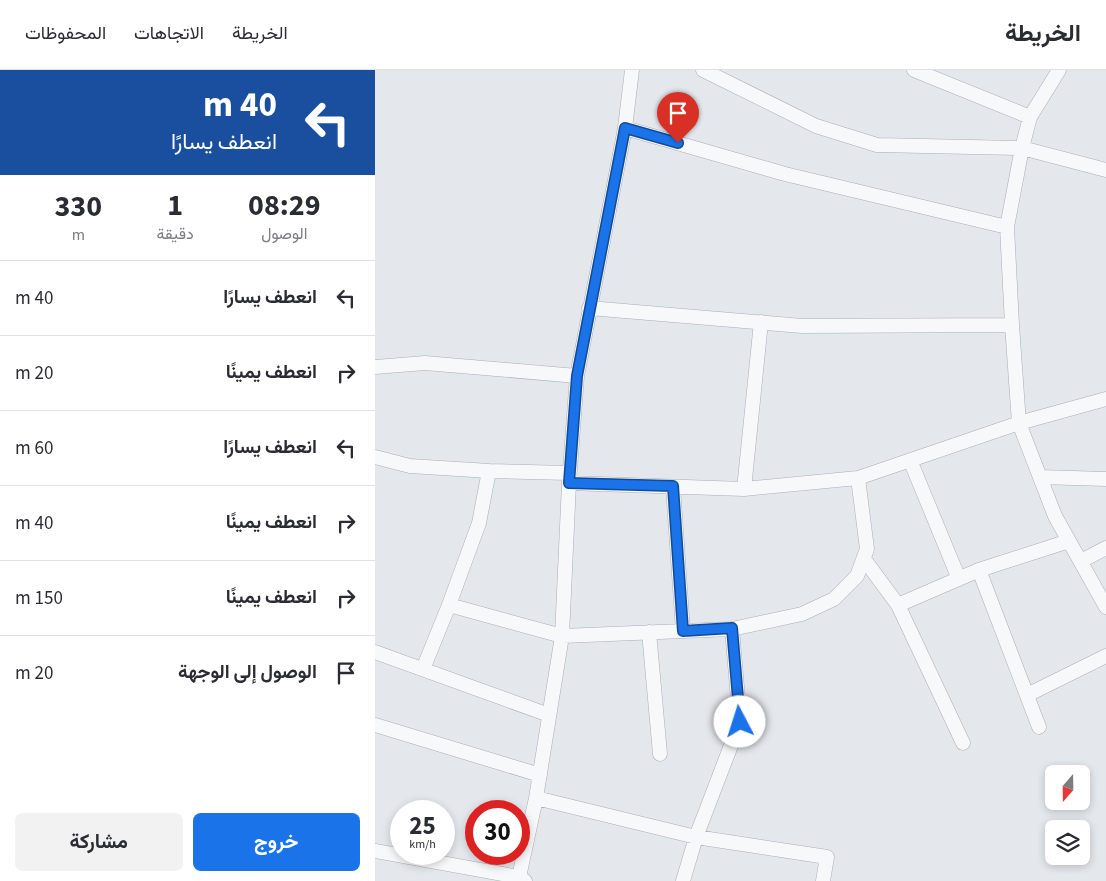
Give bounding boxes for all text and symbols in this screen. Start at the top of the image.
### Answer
text: الخريطة [1005,16,1081,51]
text: المحفوظات [25,21,106,46]
text: الاتجاهات [134,21,204,46]
text: الخريطة [232,21,288,46]
text: 40 m [203,80,277,130]
icon: left [295,90,360,155]
pin [657,92,699,143]
icon: arrive [664,99,692,127]
text: انعطف يسارًا [171,126,277,158]
text: 1 [167,184,183,227]
text: 08:29 [248,184,320,227]
text: 330 [55,185,102,228]
text: دقيقة [157,223,194,245]
text: الوصول [261,223,307,245]
text: m [72,224,85,246]
text: انعطف يسارًا [223,284,317,311]
icon: left [332,284,360,312]
text: 40 m [15,285,53,312]
text: انعطف يمينًا [226,359,317,386]
icon: right [332,359,360,387]
text: 20 m [15,360,53,387]
text: انعطف يسارًا [223,434,317,461]
icon: left [332,434,360,462]
text: 60 m [15,435,53,462]
text: انعطف يمينًا [226,509,317,536]
icon: right [332,509,360,537]
text: 40 m [15,510,53,537]
text: انعطف يمينًا [226,584,317,611]
icon: right [332,584,360,612]
text: 150 m [15,585,63,612]
text: الوصول إلى الوجهة [178,659,317,686]
icon: arrive [332,659,360,687]
text: 20 m [15,660,53,687]
position arrow [713,695,765,747]
north arrow [1045,765,1090,810]
map controls [1045,765,1090,865]
speed limit sign: 30 [465,800,530,865]
text: 25 [409,808,436,844]
button: مشاركة [15,813,183,871]
button: خروج [193,813,360,871]
button: layers [1045,820,1090,865]
text: km/h [409,836,436,853]

